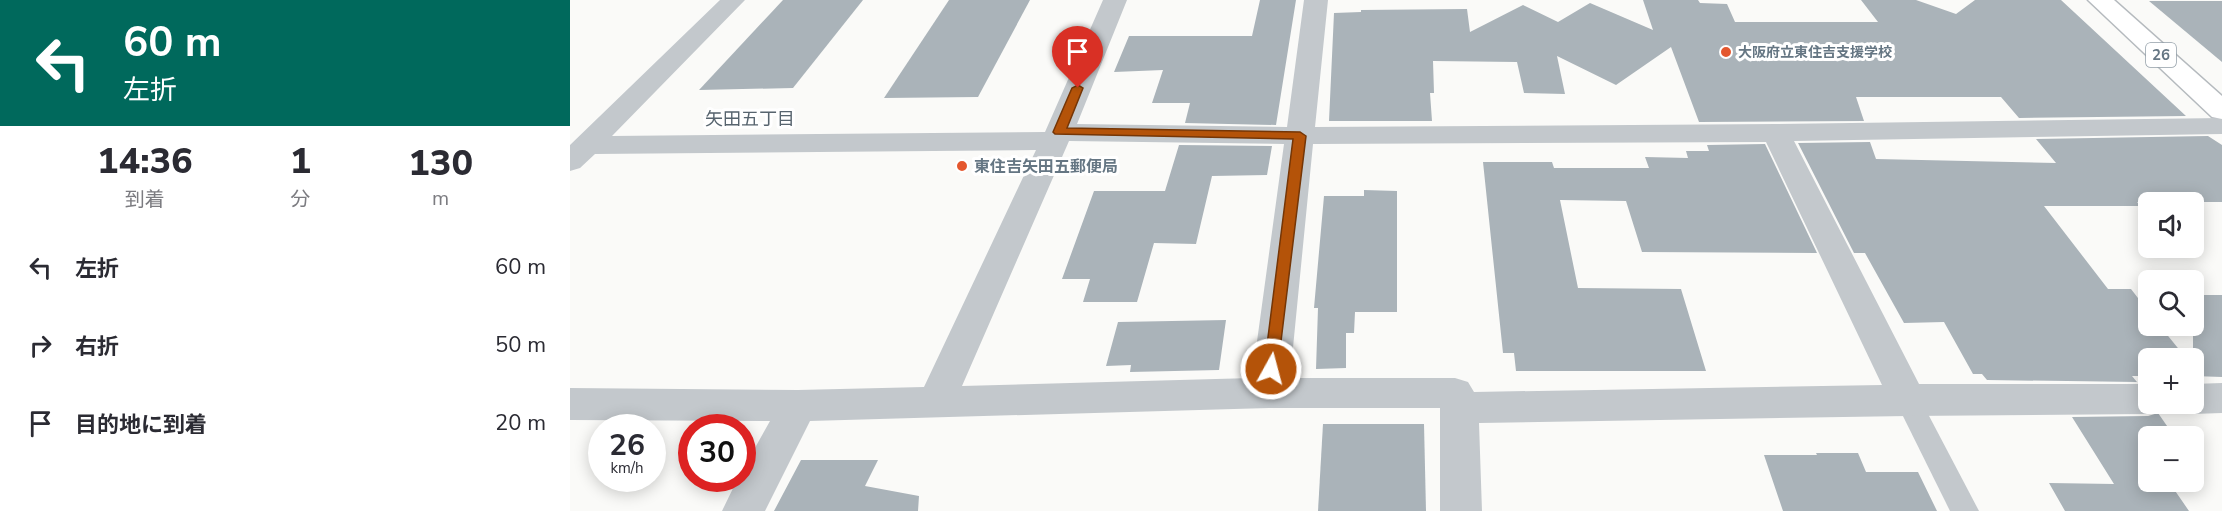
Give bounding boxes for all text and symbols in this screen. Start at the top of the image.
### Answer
text: 60 m [123,14,222,71]
icon: left [24,24,102,102]
pin [1052,26,1103,88]
icon: arrive [1061,35,1094,68]
place label: 大阪府立東住吉支援学校 [1738,43,1892,62]
road number: 26 [2146,43,2176,67]
marker: 大阪府立東住吉支援学校 [1719,45,1733,59]
text: 左折 [123,72,177,109]
district label: 矢田五丁目 [705,107,795,131]
text: 14:36 [97,137,193,186]
text: 1 [290,137,311,186]
text: 130 [408,139,473,188]
place label: 東住吉矢田五郵便局 [974,156,1118,178]
marker: 東住吉矢田五郵便局 [955,159,969,173]
text: m [432,185,449,212]
text: 到着 [125,186,165,213]
text: 分 [290,186,310,213]
map controls [2138,192,2204,492]
button: sound [2138,192,2204,258]
icon: left [24,251,57,284]
text: 60 m [495,252,546,282]
text: 左折 [75,254,119,284]
button: search [2138,270,2204,336]
icon: right [24,329,57,362]
text: 50 m [495,330,546,360]
text: 右折 [75,332,119,362]
position arrow [1239,337,1303,401]
button: + [2138,348,2204,414]
icon: arrive [24,407,57,440]
text: 20 m [495,408,546,438]
text: 目的地に到着 [75,410,207,440]
speed limit sign: 30 [678,414,756,492]
text: 26 [609,425,645,466]
button: − [2138,426,2204,492]
text: km/h [610,458,644,478]

